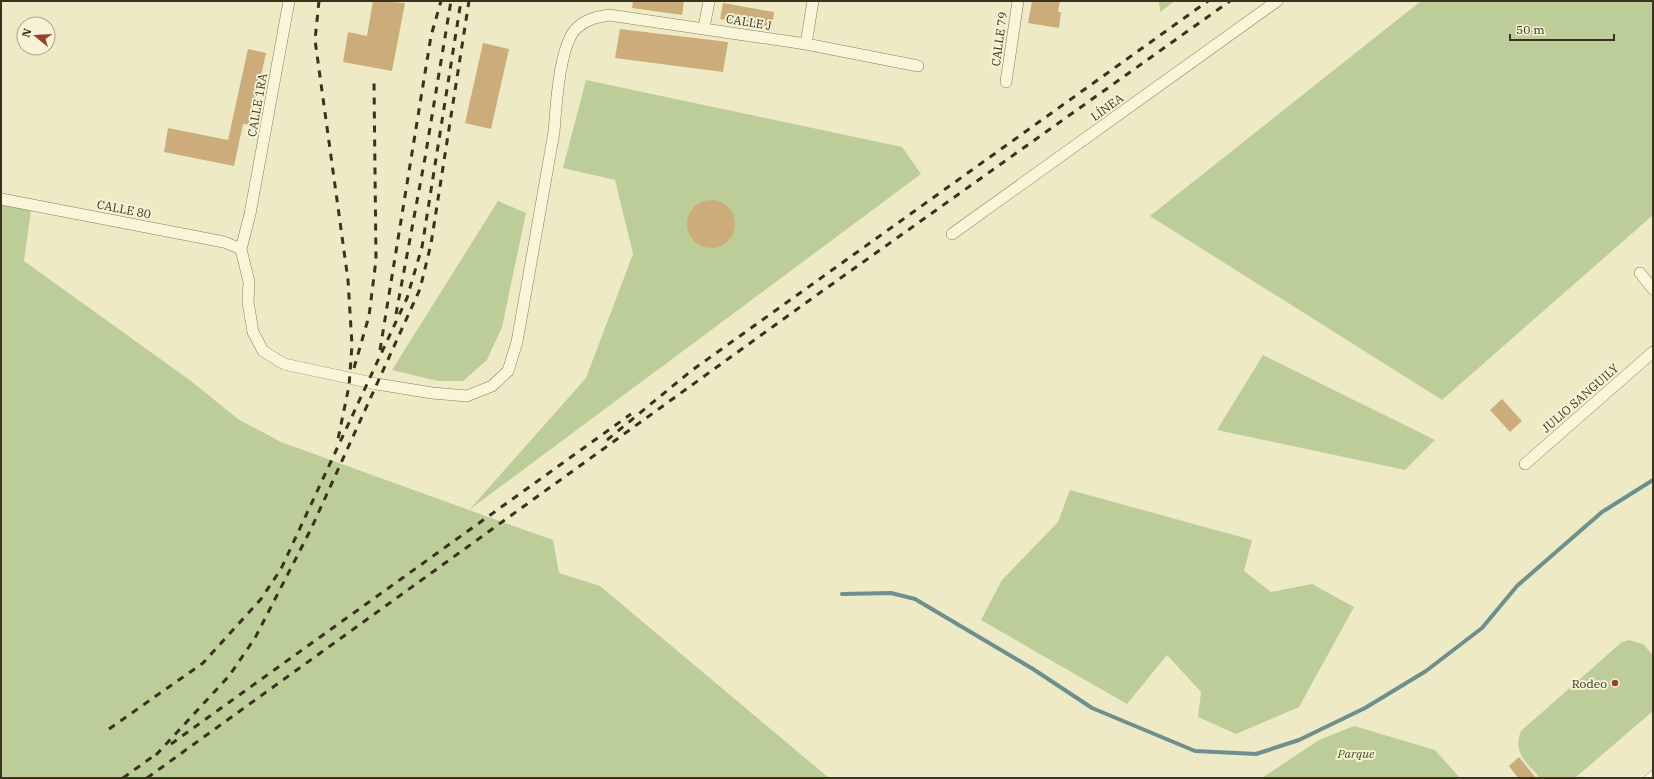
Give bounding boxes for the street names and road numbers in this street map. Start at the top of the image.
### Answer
street label: CALLE J [725,11,773,33]
street label: CALLE 79 [988,11,1010,67]
street label: CALLE 1RA [244,71,270,138]
street label: LÍNEA [1088,90,1127,124]
street label: CALLE 80 [96,196,152,222]
street label: JULIO SANGUILY [1538,360,1622,435]

